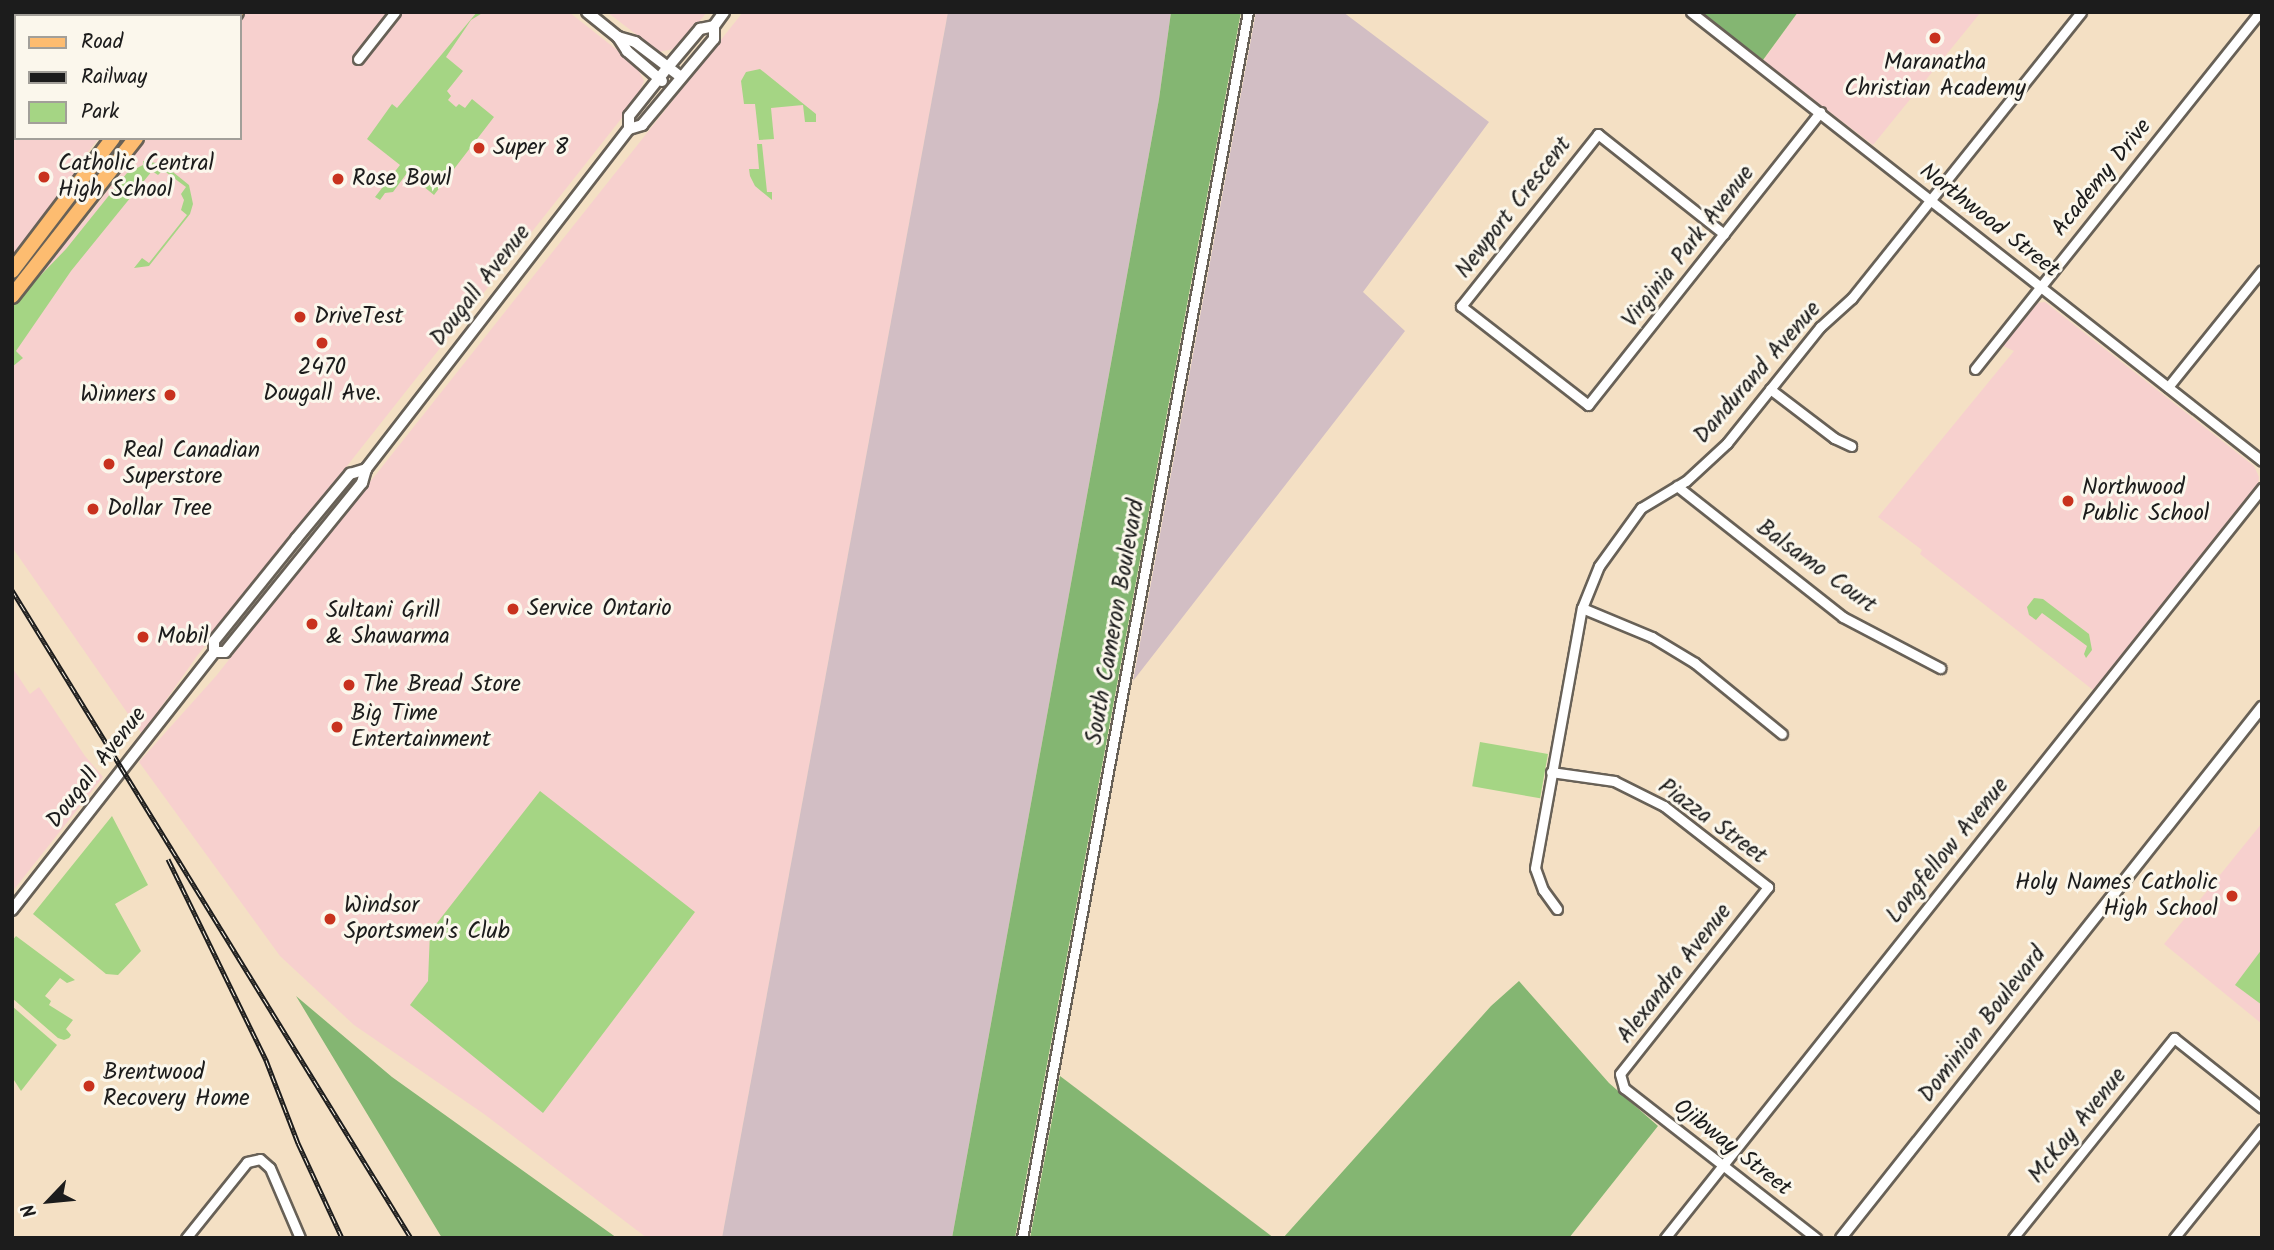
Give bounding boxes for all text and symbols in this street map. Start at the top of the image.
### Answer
legend [14,14,242,140]
text: Road [81,26,123,59]
marker: Maranatha Christian Academy [1927,30,1943,46]
place label: Maranatha Christian Academy [1844,49,2026,103]
text: Railway [81,61,147,94]
text: Park [81,96,119,129]
street label: Academy Drive [2046,114,2158,242]
street label: Newport Crescent [1450,132,1578,284]
place label: Super 8 [493,134,568,162]
marker: Super 8 [471,140,487,156]
place label: Catholic Central High School [58,150,214,204]
street label: Northwood Street [1913,158,2065,284]
street label: Virginia Park Avenue [1617,160,1761,334]
place label: Rose Bowl [352,165,451,193]
marker: Catholic Central High School [36,169,52,185]
marker: Rose Bowl [330,171,346,187]
street label: Dougall Avenue [425,220,537,352]
street label: Dandurand Avenue [1689,296,1827,450]
place label: DriveTest [314,303,403,331]
marker: DriveTest [292,309,308,325]
marker: 2470 Dougall Ave. [314,335,330,351]
place label: 2470 Dougall Ave. [263,354,381,408]
place label: Winners [80,381,156,409]
marker: Winners [162,387,178,403]
place label: Real Canadian Superstore [123,437,260,491]
marker: Real Canadian Superstore [101,456,117,472]
place label: Northwood Public School [2082,474,2209,528]
marker: Northwood Public School [2060,493,2076,509]
place label: Dollar Tree [107,495,212,523]
street label: South Cameron Boulevard [1081,497,1151,747]
marker: Dollar Tree [85,501,101,517]
street label: Balsamo Court [1751,514,1881,620]
place label: Service Ontario [527,595,672,623]
place label: Sultani Grill & Shawarma [326,597,450,651]
marker: Service Ontario [505,601,521,617]
marker: Sultani Grill & Shawarma [304,616,320,632]
place label: Mobil [157,623,209,651]
marker: Mobil [135,629,151,645]
place label: The Bread Store [363,671,521,699]
marker: The Bread Store [341,677,357,693]
place label: Big Time Entertainment [351,700,491,754]
street label: Dougall Avenue [41,702,153,834]
marker: Big Time Entertainment [329,719,345,735]
street label: Piazza Street [1652,773,1772,871]
street label: Longfellow Avenue [1881,773,2015,929]
place label: Holy Names Catholic High School [2015,869,2218,923]
marker: Holy Names Catholic High School [2224,888,2240,904]
place label: Windsor Sportsmen's Club [344,892,510,946]
street label: Alexandra Avenue [1612,899,1738,1049]
marker: Windsor Sportsmen's Club [322,911,338,927]
street label: Dominion Boulevard [1914,941,2052,1109]
place label: Brentwood Recovery Home [103,1059,250,1113]
street label: McKay Avenue [2023,1063,2133,1189]
marker: Brentwood Recovery Home [81,1078,97,1094]
street label: Ojibway Street [1668,1093,1796,1203]
north arrow [14,1166,84,1236]
text: N [14,1198,46,1222]

